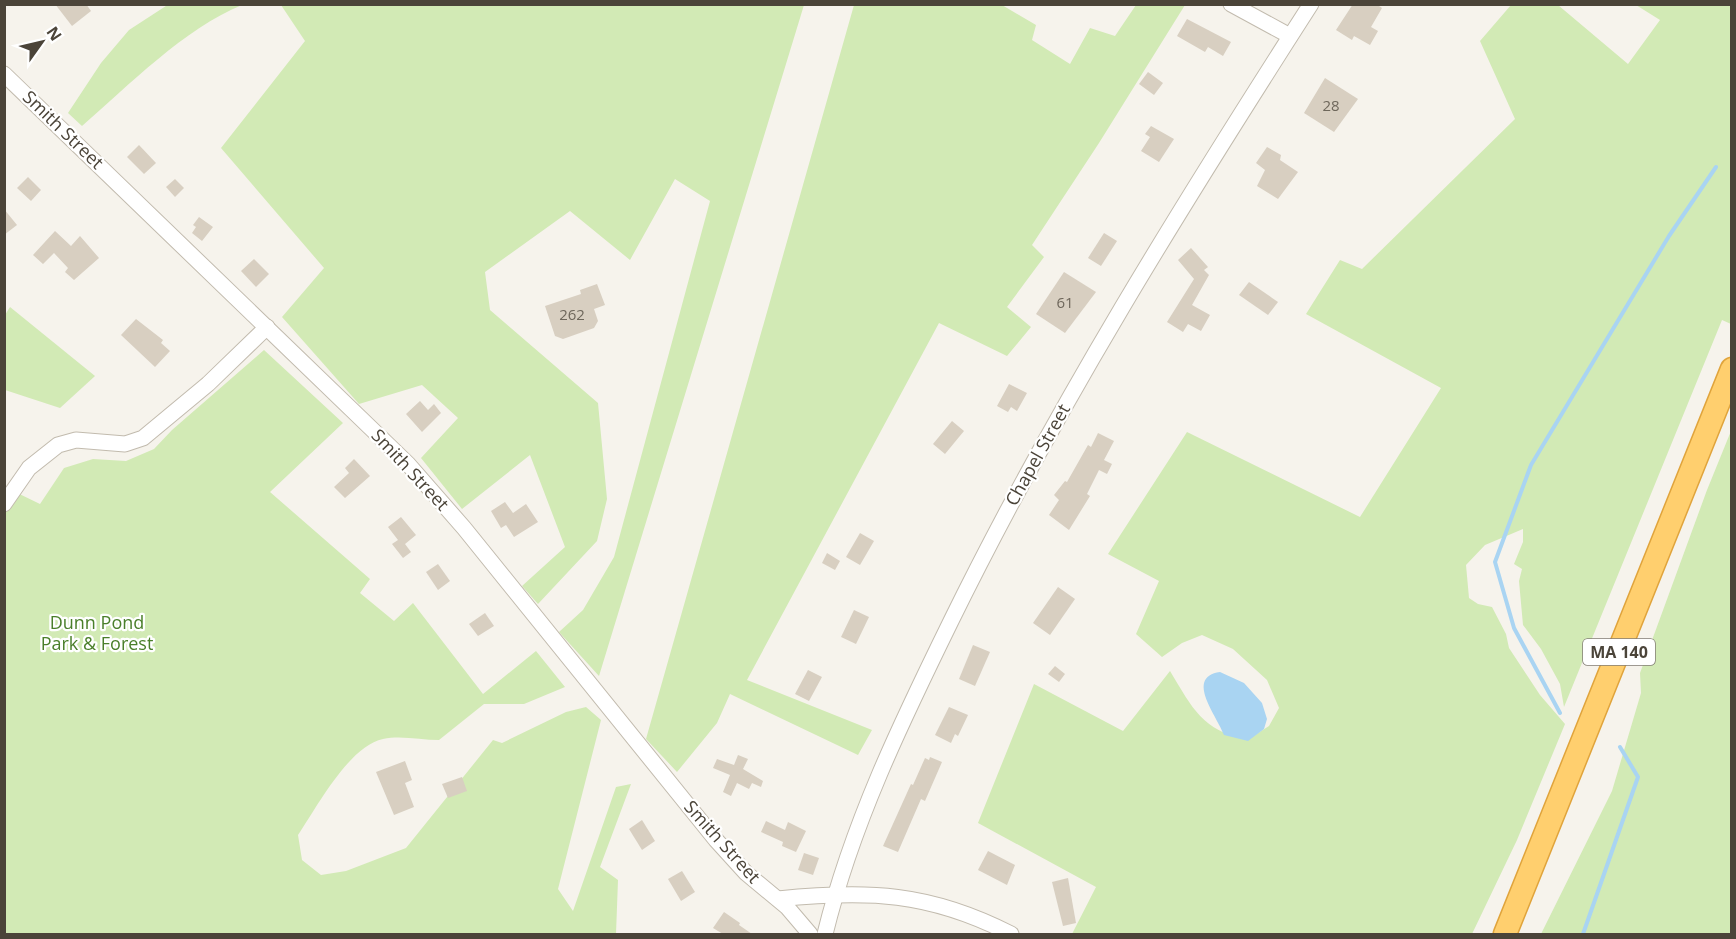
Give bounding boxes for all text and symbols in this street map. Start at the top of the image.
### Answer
north arrow [12,12,72,72]
text: N [42,22,67,45]
street label: Smith Street [18,85,109,174]
house number: 28 [1322,95,1340,115]
house number: 61 [1056,292,1074,312]
house number: 262 [559,304,585,324]
street label: Chapel Street [999,399,1075,510]
street label: Smith Street [367,423,455,515]
park label: Dunn Pond Park & Forest [41,610,153,655]
road number: MA 140 [1583,639,1655,665]
street label: Smith Street [679,795,766,888]

